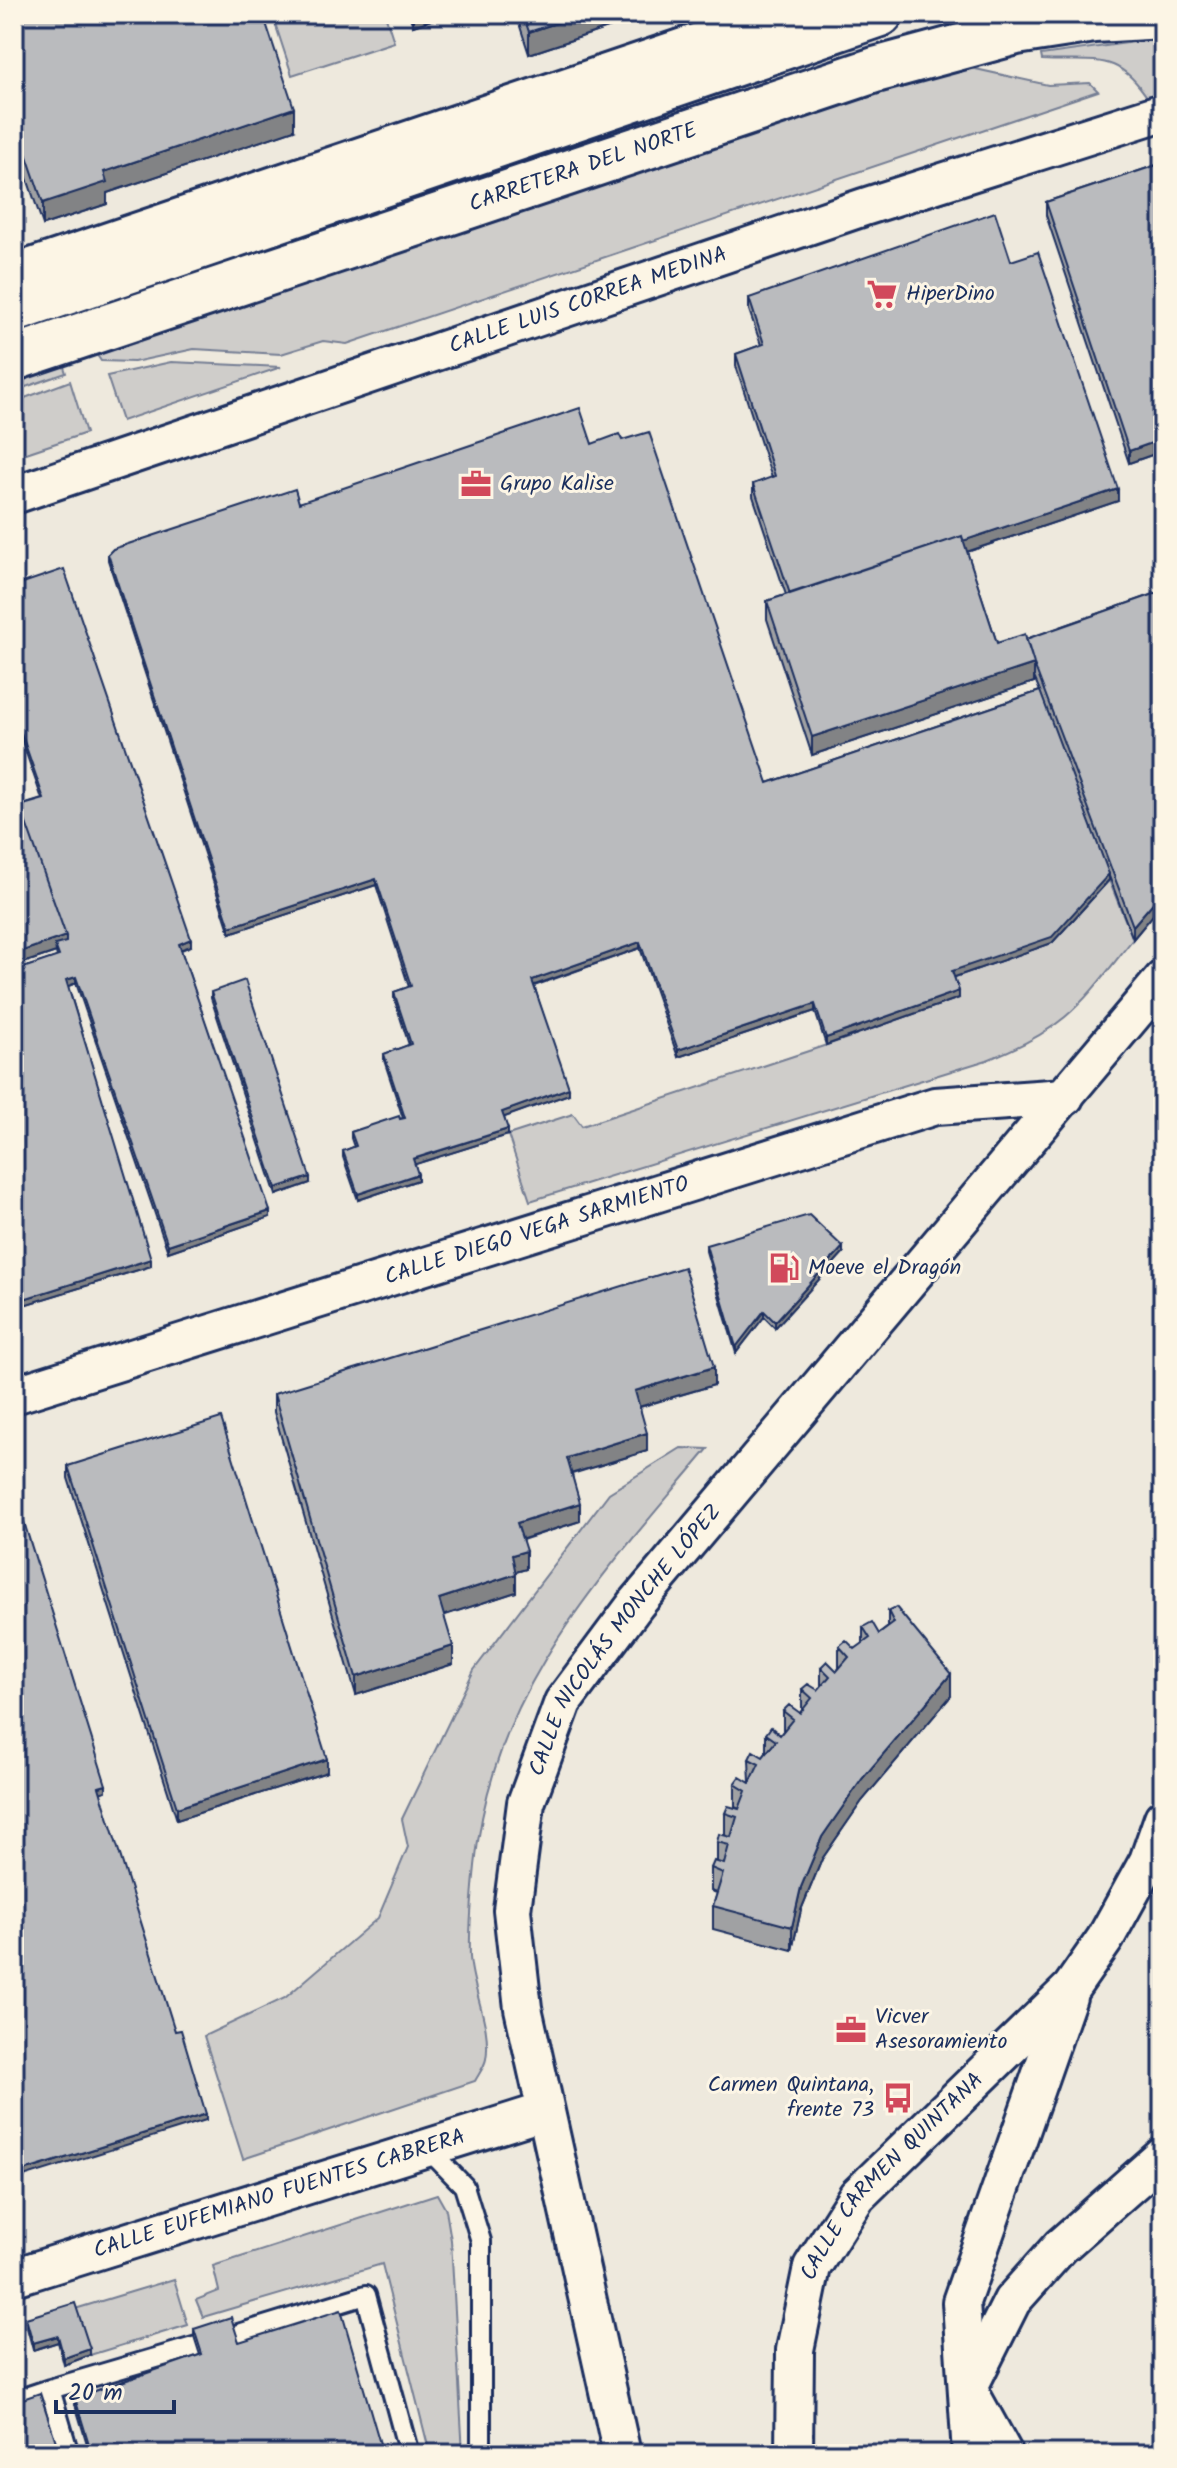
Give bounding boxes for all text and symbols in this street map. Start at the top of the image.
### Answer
street label: CARRETERA DEL NORTE [464,113,703,222]
street label: CALLE LUIS CORREA MEDINA [444,237,732,364]
supermarket icon: HiperDino [865,277,899,311]
place label: HiperDino [906,277,995,312]
office icon: Grupo Kalise [459,467,493,501]
place label: Grupo Kalise [500,467,614,502]
street label: CALLE DIEGO VEGA SARMIENTO [380,1167,694,1295]
fuel station icon: Moeve el Dragón [767,1251,801,1285]
place label: Moeve el Dragón [808,1251,961,1286]
street label: CALLE NICOLÁS MONCHE LÓPEZ [520,1496,731,1781]
place label: Vicver Asesoramiento [875,2000,1007,2060]
office icon: Vicver Asesoramiento [834,2013,868,2047]
street label: CALLE CARMEN QUINTANA [792,2064,992,2283]
place label: Carmen Quintana, frente 73 [708,2068,874,2128]
bus stop icon: Carmen Quintana, frente 73 [881,2081,915,2115]
street label: CALLE EUFEMIANO FUENTES CABRERA [89,2120,470,2269]
scale bar [56,2364,174,2414]
text: 20 m [68,2374,123,2413]

